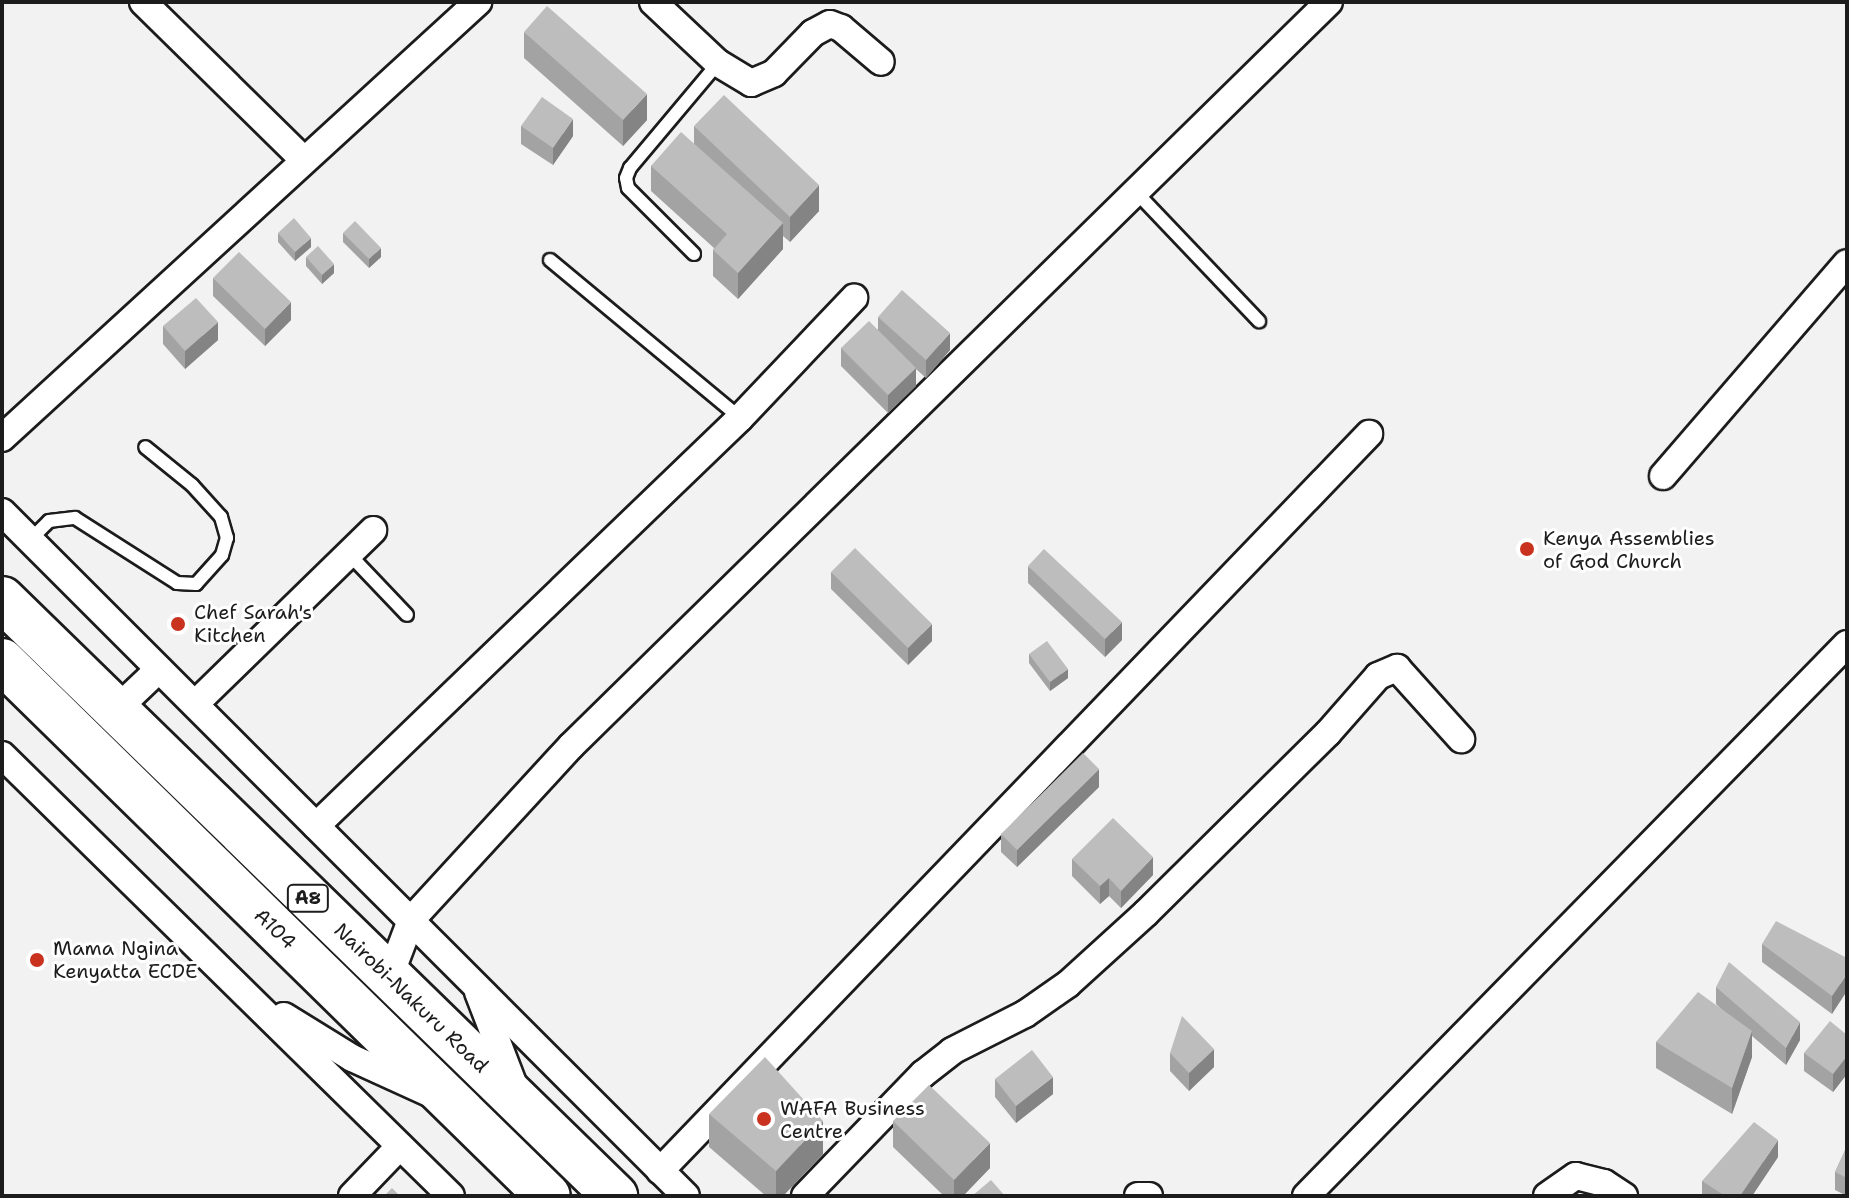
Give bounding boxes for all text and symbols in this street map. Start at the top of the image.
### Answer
place label: Kenya Assemblies of God Church [1543,526,1715,573]
marker: Kenya Assemblies of God Church [1518,540,1536,558]
place label: Chef Sarah's Kitchen [194,600,312,647]
marker: Chef Sarah's Kitchen [169,615,187,633]
road number: A8 [286,884,330,912]
street label: A104 [249,903,301,955]
street label: Nairobi-Nakuru Road [329,918,493,1078]
place label: Mama Ngina Kenyatta ECDE [53,936,198,983]
marker: Mama Ngina Kenyatta ECDE [28,951,46,969]
place label: WAFA Business Centre [780,1096,925,1143]
marker: WAFA Business Centre [755,1110,773,1128]

